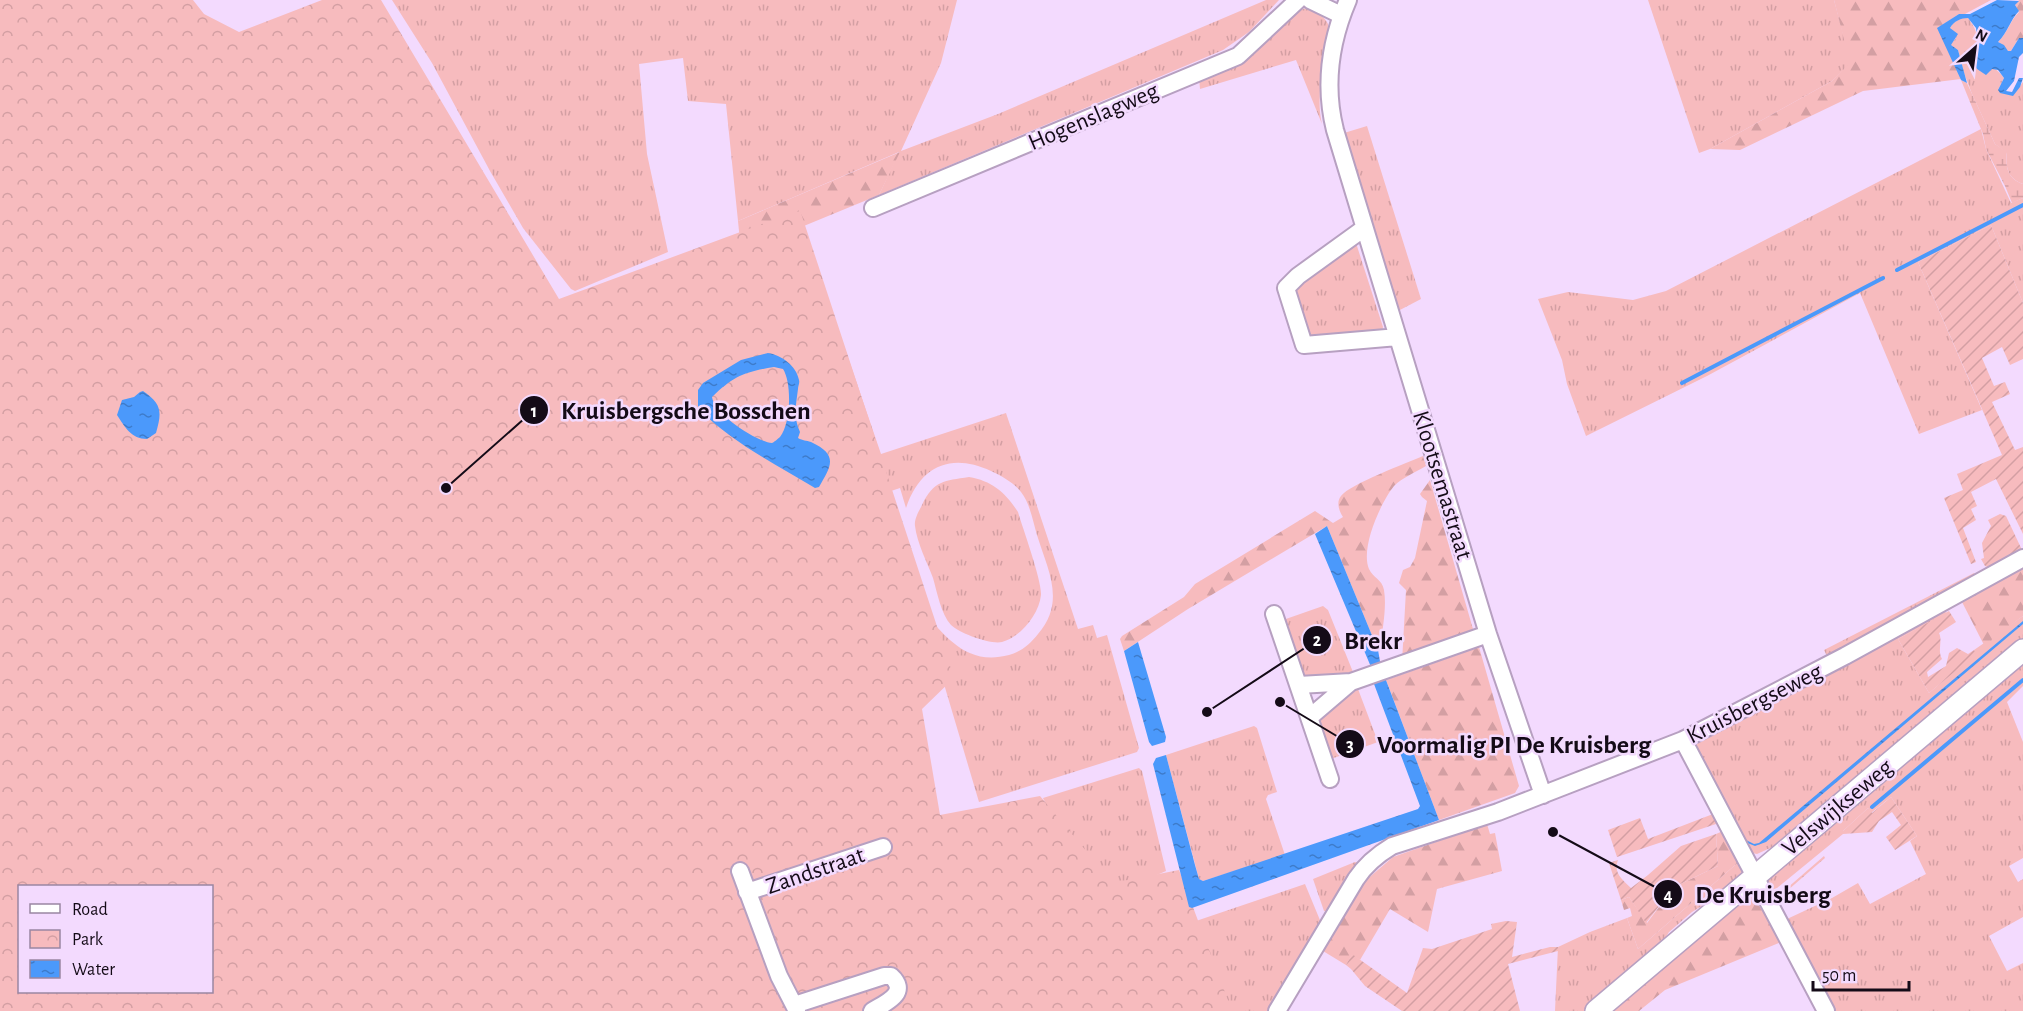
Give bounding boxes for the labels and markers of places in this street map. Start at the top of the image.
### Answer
callout: Kruisbergsche Bosschen [519,388,823,432]
callout: Brekr [1302,618,1414,662]
callout: Voormalig PI De Kruisberg [1335,722,1663,766]
callout: De Kruisberg [1653,872,1843,916]

